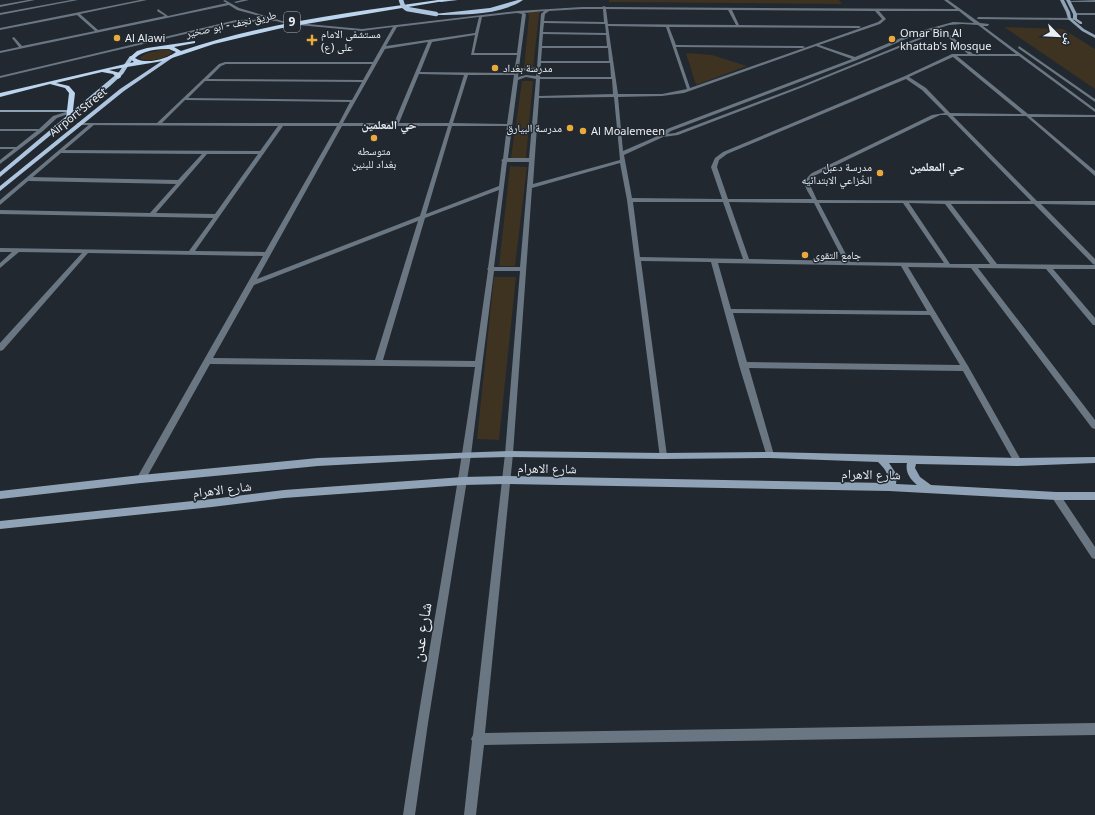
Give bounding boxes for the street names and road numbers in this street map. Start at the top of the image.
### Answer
street label: طريق نجف - ابو صخير [183,7,277,41]
road number: 9 [284,12,300,32]
street label: Airport Street [46,84,110,139]
street label: شارع الاهرام [517,458,577,479]
street label: شارع الاهرام [841,464,901,485]
street label: شارع الاهرام [192,476,253,503]
street label: شارع عدن [405,601,437,663]

